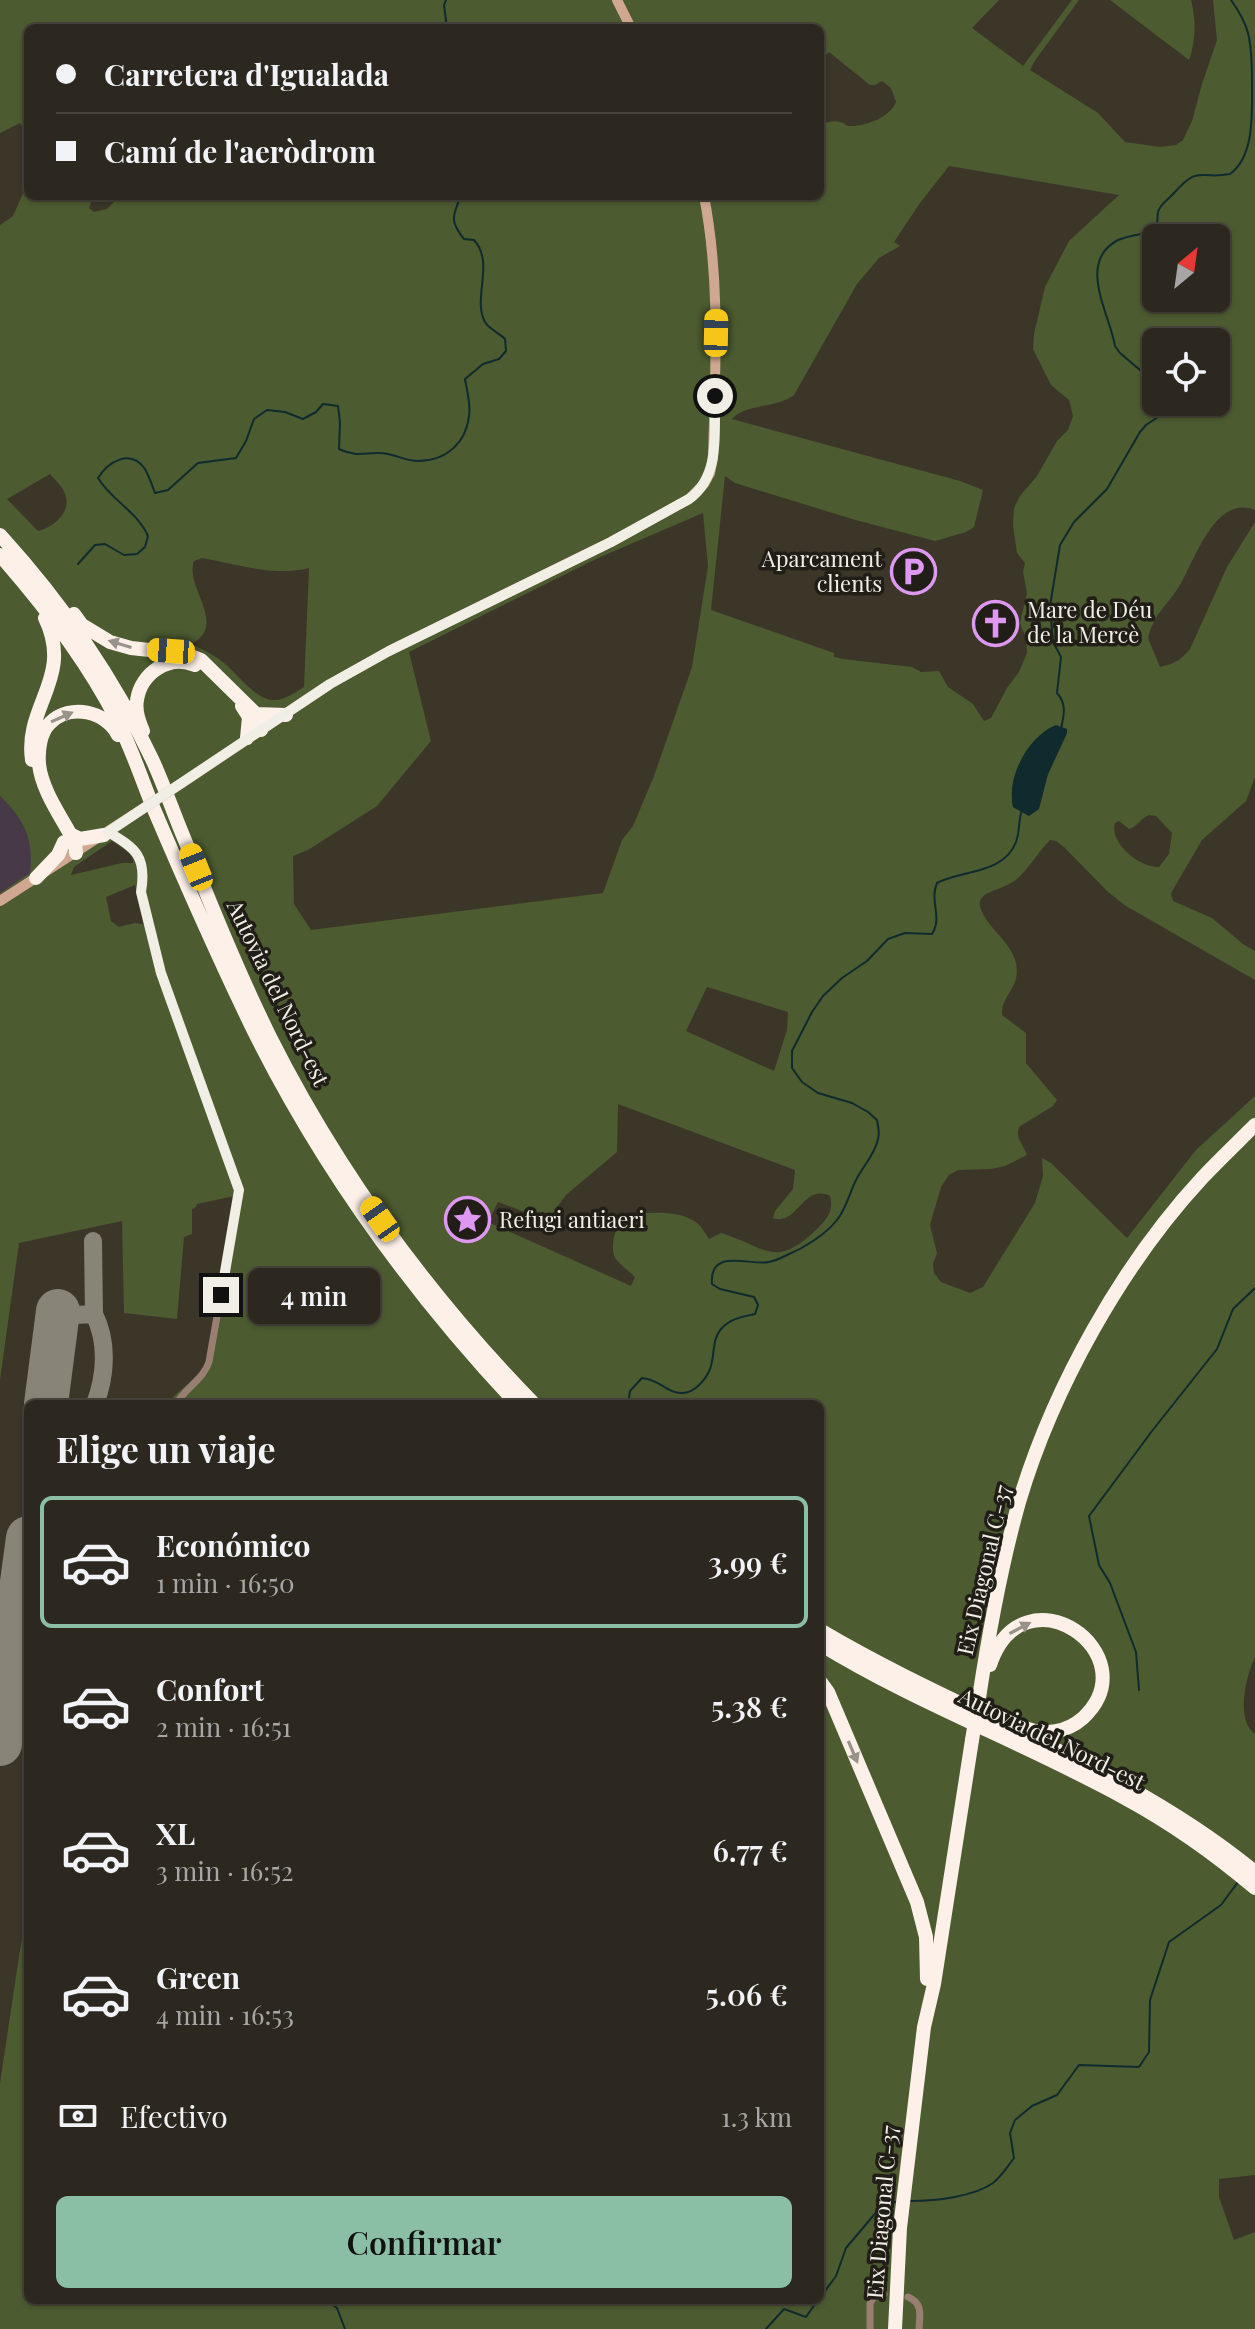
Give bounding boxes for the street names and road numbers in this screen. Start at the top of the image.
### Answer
street label: Autovia del Nord-est [220,894,338,1092]
street label: Eix Diagonal C-37 [949,1482,1017,1658]
street label: Autovia del Nord-est [954,1680,1152,1797]
street label: Eix Diagonal C-37 [858,2124,904,2300]

